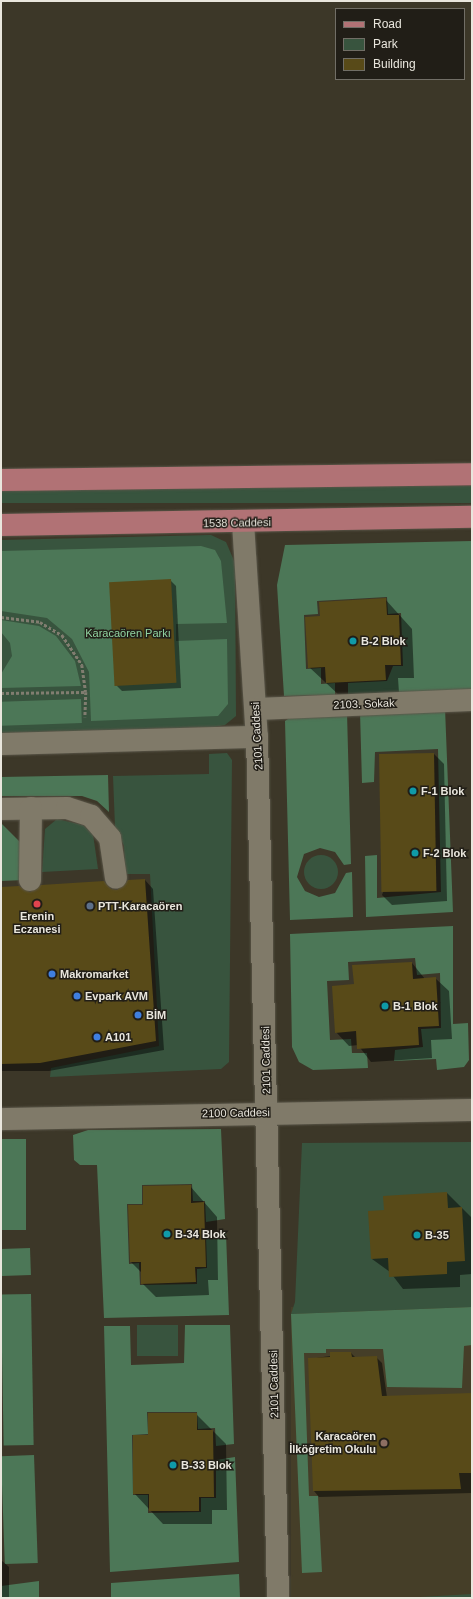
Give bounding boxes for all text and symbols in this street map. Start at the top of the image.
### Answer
legend [335,8,465,80]
text: Road [373,17,402,31]
text: Park [373,37,398,51]
text: Building [373,57,416,71]
street label: 1538 Caddesi [203,516,271,530]
park label: Karacaören Parkı [85,626,171,640]
place label: B-2 Blok [361,634,406,648]
marker: B-2 Blok [348,636,358,646]
street label: 2103. Sokak [333,696,395,712]
street label: 2101 Caddesi [249,702,265,770]
place label: F-1 Blok [421,784,464,798]
marker: F-1 Blok [408,786,418,796]
place label: F-2 Blok [423,846,466,860]
marker: F-2 Blok [410,848,420,858]
marker: Erenin Eczanesi [32,899,42,909]
place label: PTT-Karacaören [98,899,182,913]
marker: PTT-Karacaören [85,901,95,911]
place label: Erenin Eczanesi [13,910,61,936]
place label: Makromarket [60,967,128,981]
marker: Makromarket [47,969,57,979]
place label: Evpark AVM [85,989,148,1003]
marker: Evpark AVM [72,991,82,1001]
place label: B-1 Blok [393,999,438,1013]
marker: B-1 Blok [380,1001,390,1011]
place label: BİM [146,1008,166,1022]
marker: BİM [133,1010,143,1020]
street label: 2101 Caddesi [259,1026,273,1094]
place label: A101 [105,1030,131,1044]
marker: A101 [92,1032,102,1042]
street label: 2100 Caddesi [202,1106,270,1120]
place label: B-34 Blok [175,1227,226,1241]
place label: B-35 [425,1228,449,1242]
marker: B-34 Blok [162,1229,172,1239]
marker: B-35 [412,1230,422,1240]
street label: 2101 Caddesi [267,1350,281,1418]
place label: Karacaören İlköğretim Okulu [289,1430,376,1456]
marker: Karacaören İlköğretim Okulu [379,1438,389,1448]
place label: B-33 Blok [181,1458,232,1472]
marker: B-33 Blok [168,1460,178,1470]

